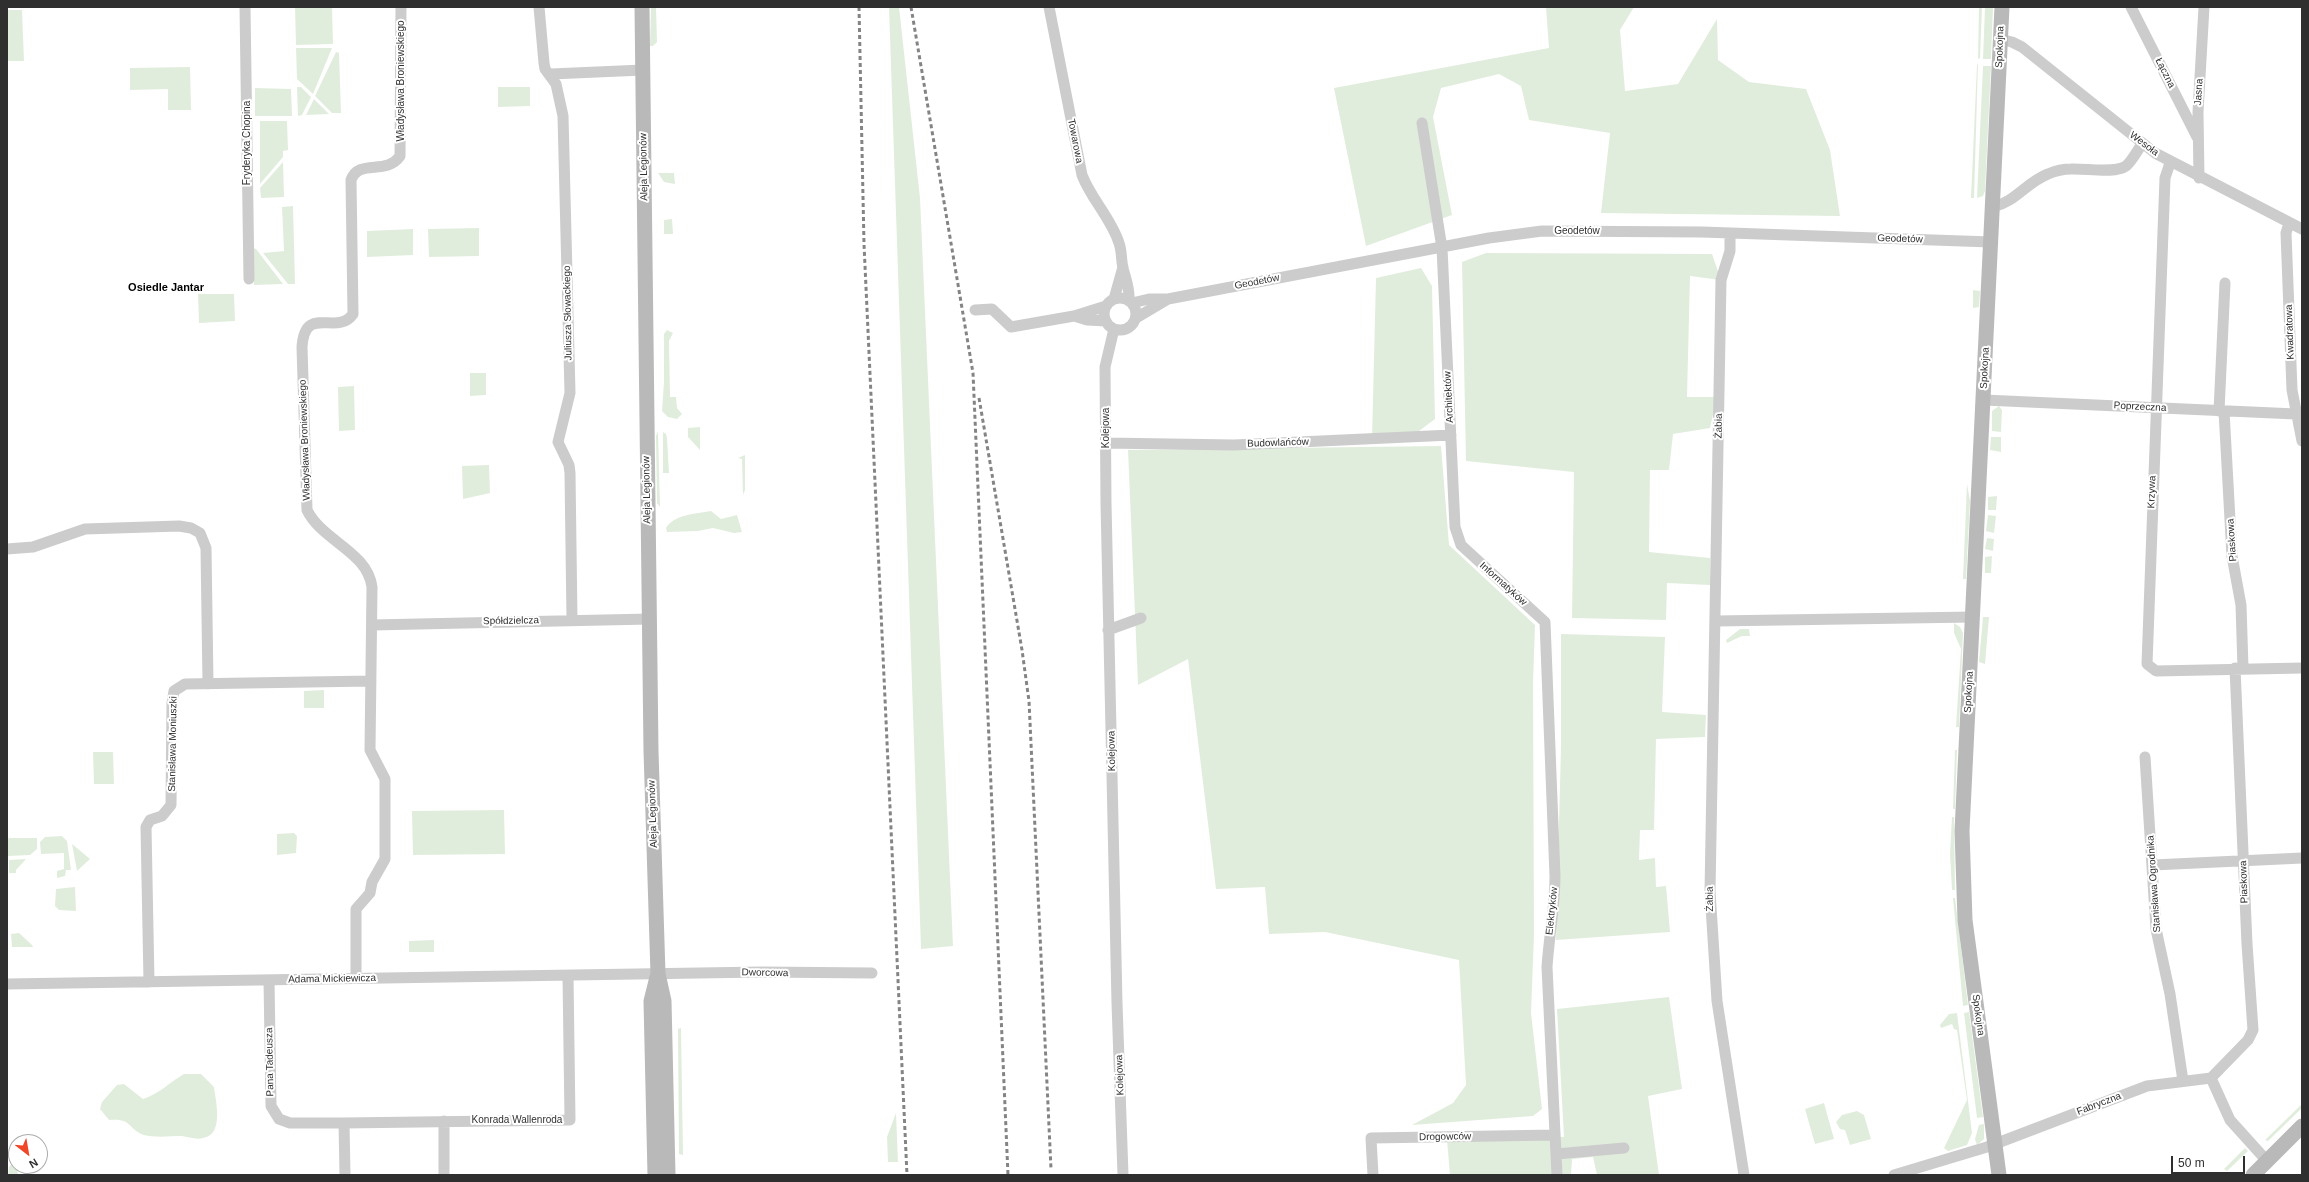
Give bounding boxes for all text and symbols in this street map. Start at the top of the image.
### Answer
street label: Władysława Broniewskiego [395,20,407,142]
street label: Spokojna [1993,26,2007,68]
street label: Łączna [2152,56,2178,90]
street label: Jasna [2192,78,2206,106]
street label: Fryderyka Chopina [241,101,253,185]
street label: Towarowa [1065,118,1085,164]
street label: Wesoła [2127,129,2161,159]
street label: Aleja Legionów [637,133,651,201]
street label: Geodetów [1554,225,1600,237]
street label: Geodetów [1877,232,1923,246]
street label: Juliusza Słowackiego [561,265,575,361]
street label: Geodetów [1233,272,1281,292]
district label: Osiedle Jantar [128,281,204,295]
street label: Kwadratowa [2283,304,2297,360]
street label: Spokojna [1978,347,1992,389]
street label: Architektów [1442,371,1456,423]
street label: Władysława Broniewskiego [297,379,313,501]
street label: Poprzeczna [2113,400,2167,414]
street label: Kolejowa [1100,408,1112,448]
street label: Żabia [1713,413,1725,439]
street label: Budowlańców [1247,436,1309,450]
street label: Aleja Legionów [640,456,654,524]
street label: Krzywa [2145,475,2159,509]
street label: Piaskowa [2225,518,2239,562]
street label: Informatyków [1477,560,1529,608]
street label: Spółdzielcza [483,615,539,627]
street label: Spokojna [1962,671,1976,713]
street label: Stanisława Moniuszki [166,696,180,792]
street label: Kolejowa [1106,731,1118,771]
street label: Aleja Legionów [646,780,660,848]
street label: Stanisława Ogrodnika [2145,835,2163,933]
street label: Piaskowa [2237,860,2251,904]
street label: Elektryków [1544,886,1560,936]
street label: Żabia [1704,886,1716,912]
street label: Dworcowa [742,967,788,979]
street label: Adama Mickiewicza [288,972,376,986]
street label: Spokojna [1969,994,1987,1036]
street label: Pana Tadeusza [263,1027,277,1097]
street label: Kolejowa [1113,1055,1127,1095]
street label: Fabryczna [2075,1090,2123,1118]
street label: Konrada Wallenroda [472,1114,562,1126]
street label: Drogowców [1419,1131,1471,1143]
north arrow [8,1134,48,1174]
scale bar [2173,1148,2247,1174]
text: N [27,1156,40,1171]
text: 50 m [2178,1156,2205,1170]

